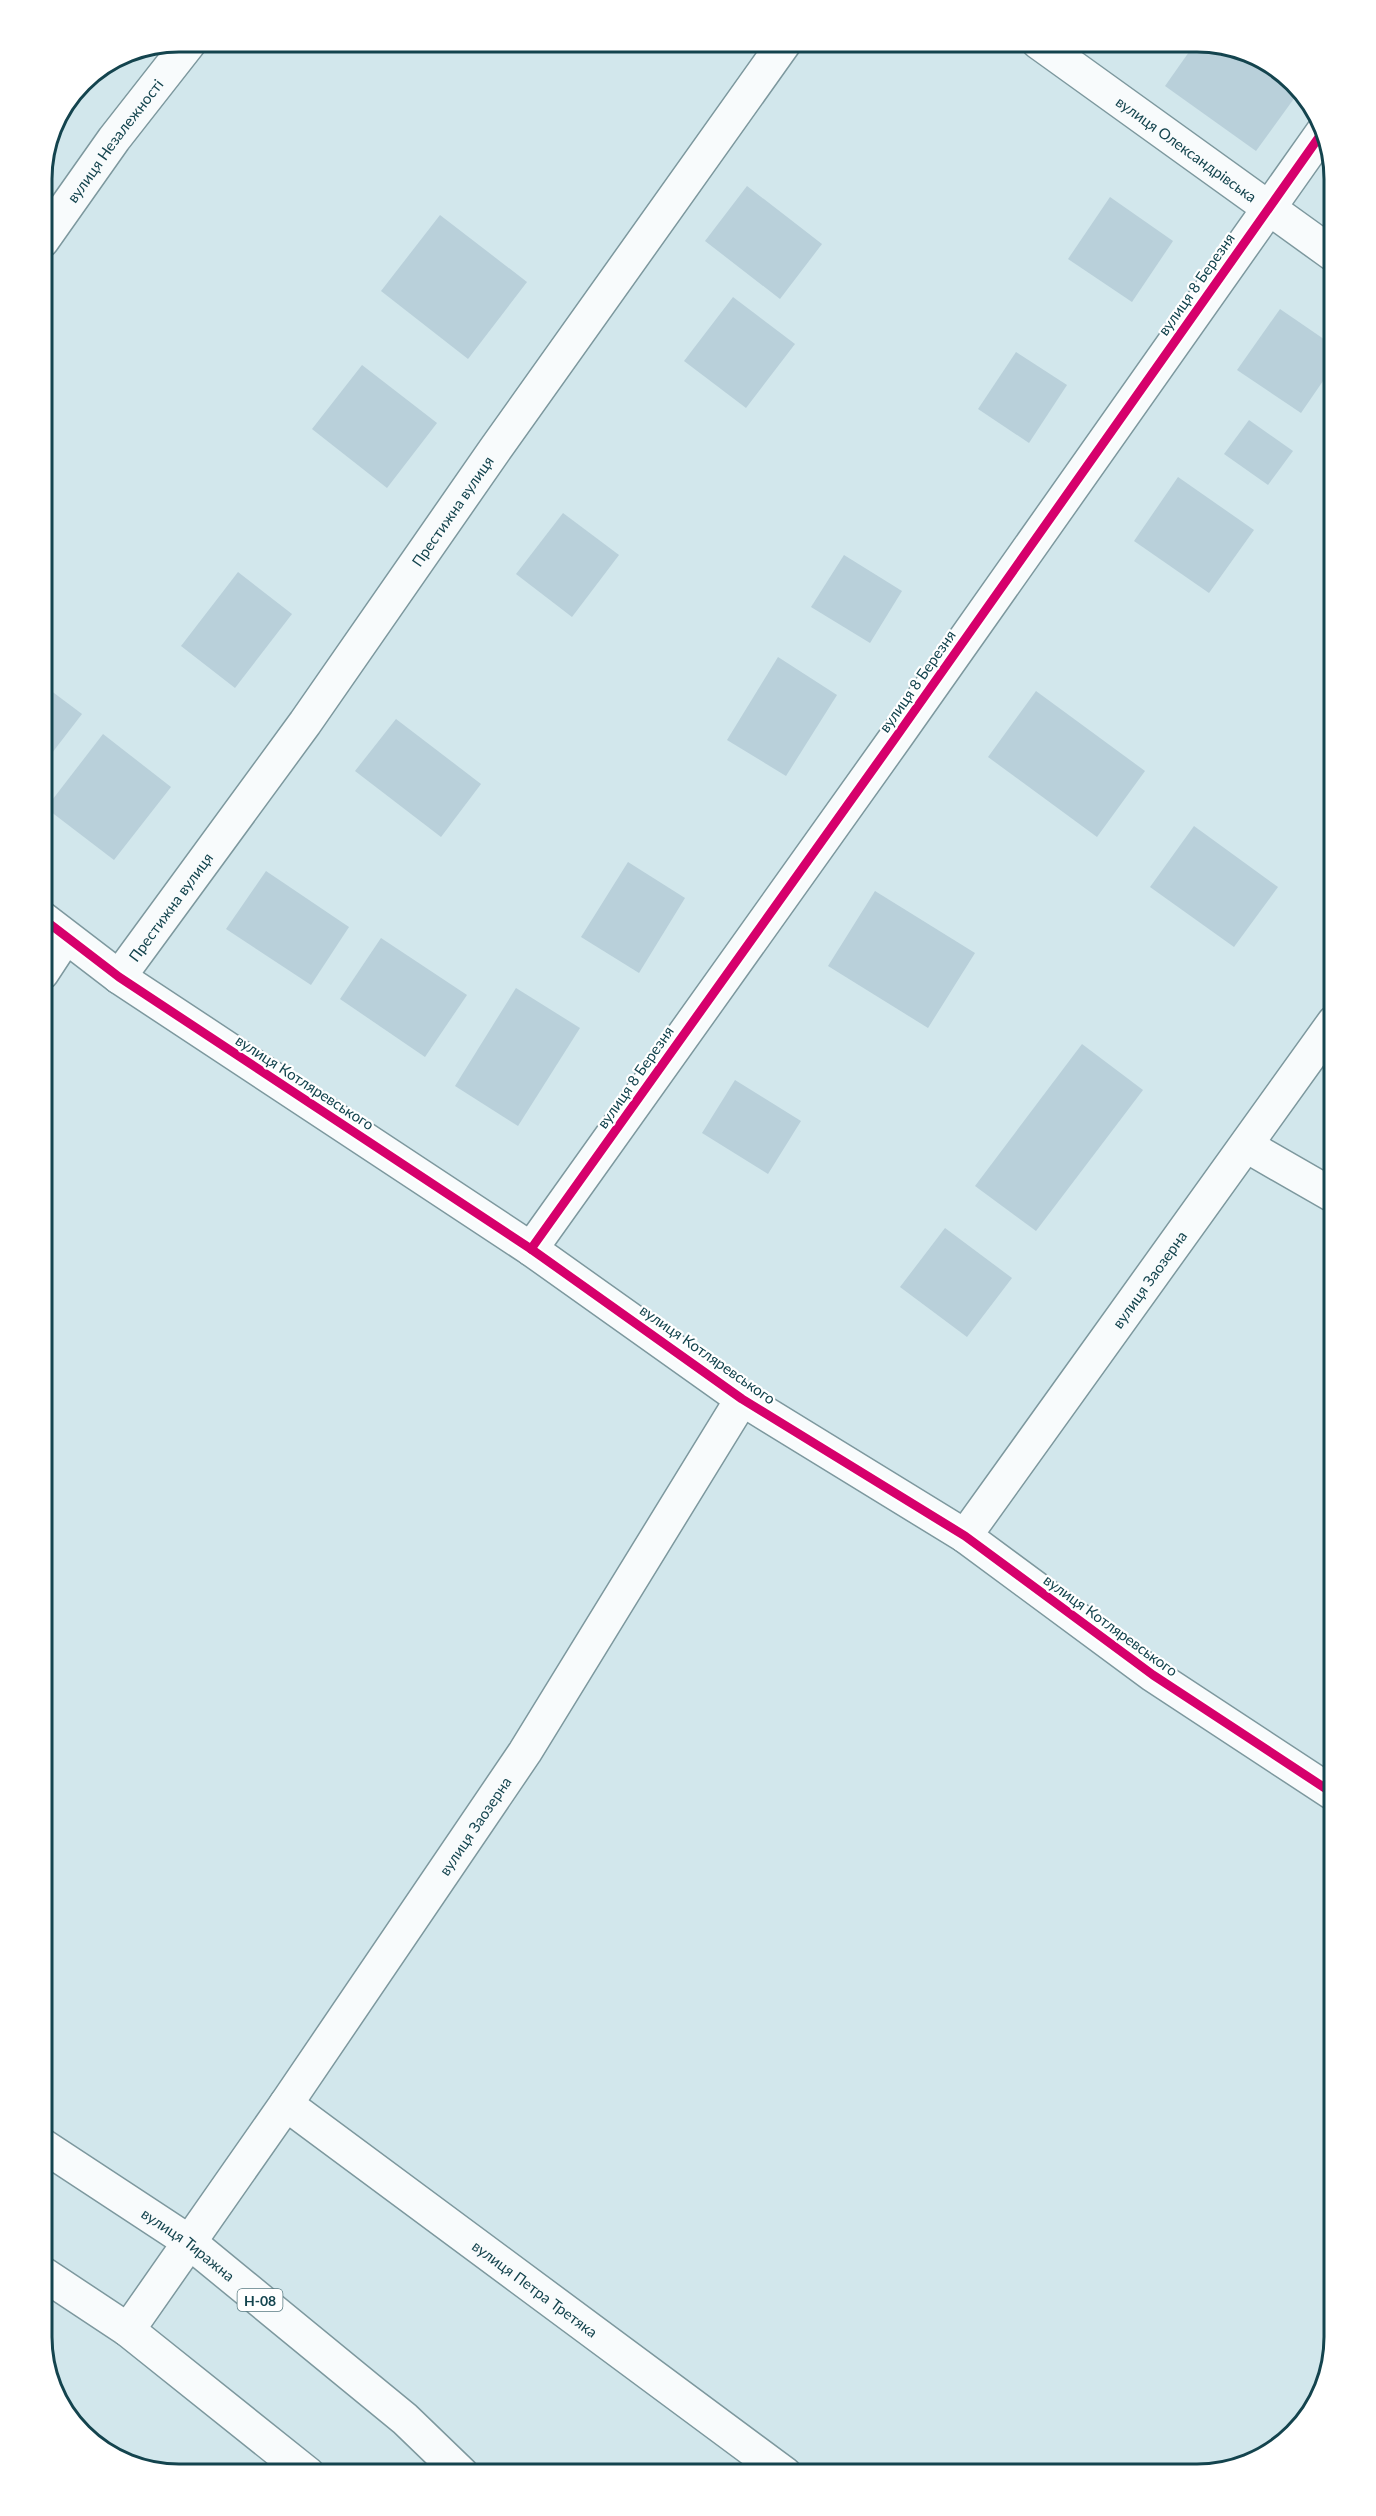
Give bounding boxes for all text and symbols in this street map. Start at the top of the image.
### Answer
street label: вулиця Незалежності [63,75,167,206]
street label: вулиця Олександрівська [1113,92,1260,206]
street label: вулиця 8 Березня [1154,229,1238,339]
street label: Престижна вулиця [408,452,497,570]
street label: вулиця 8 Березня [875,626,959,736]
street label: Престижна вулиця [125,849,216,965]
street label: вулиця 8 Березня [593,1022,677,1132]
street label: вулиця Котляревського [233,1031,377,1133]
street label: вулиця Заозерна [1108,1227,1190,1331]
street label: вулиця Котляревського [637,1300,779,1408]
street label: вулиця Котляревського [1041,1570,1181,1680]
street label: вулиця Заозерна [435,1773,515,1879]
street label: вулиця Тиражна [138,2204,239,2285]
street label: вулиця Петра Третяка [469,2236,601,2341]
road number: Н-08 [238,2289,282,2311]

